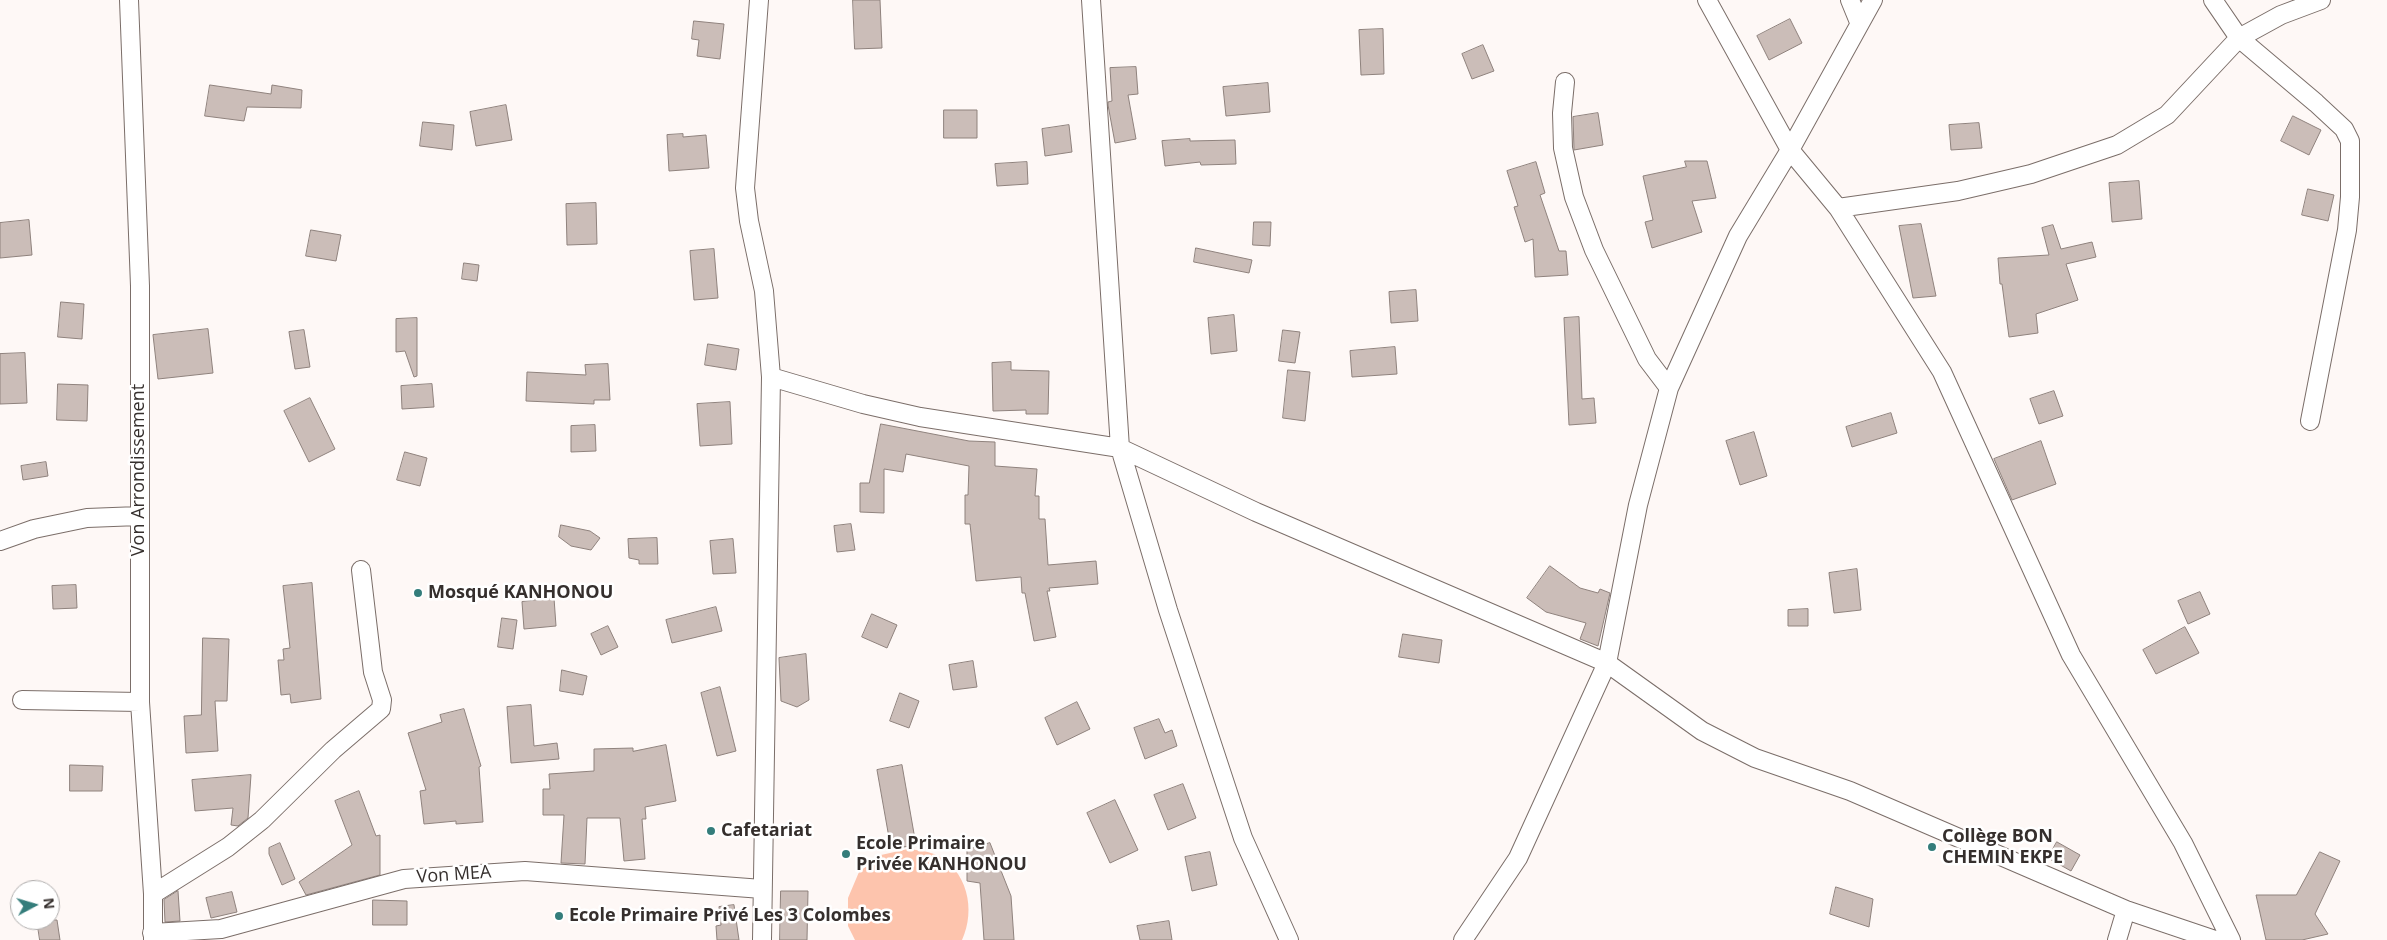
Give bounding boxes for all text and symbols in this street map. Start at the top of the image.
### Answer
street label: Von Arrondissement [128,384,150,556]
place label: Mosqué KANHONOU [428,582,613,604]
marker: Mosqué KANHONOU [412,587,424,599]
place label: Cafetariat [721,820,812,842]
marker: Cafetariat [705,825,717,837]
place label: Collège BON CHEMIN EKPE [1942,826,2063,869]
place label: Ecole Primaire Privée KANHONOU [856,833,1027,876]
marker: Collège BON CHEMIN EKPE [1926,841,1938,853]
marker: Ecole Primaire Privée KANHONOU [840,848,852,860]
street label: Von MEA [416,862,492,888]
north arrow [10,880,60,930]
text: N [39,897,59,910]
place label: Ecole Primaire Privé Les 3 Colombes [569,905,891,927]
marker: Ecole Primaire Privé Les 3 Colombes [553,910,565,922]

